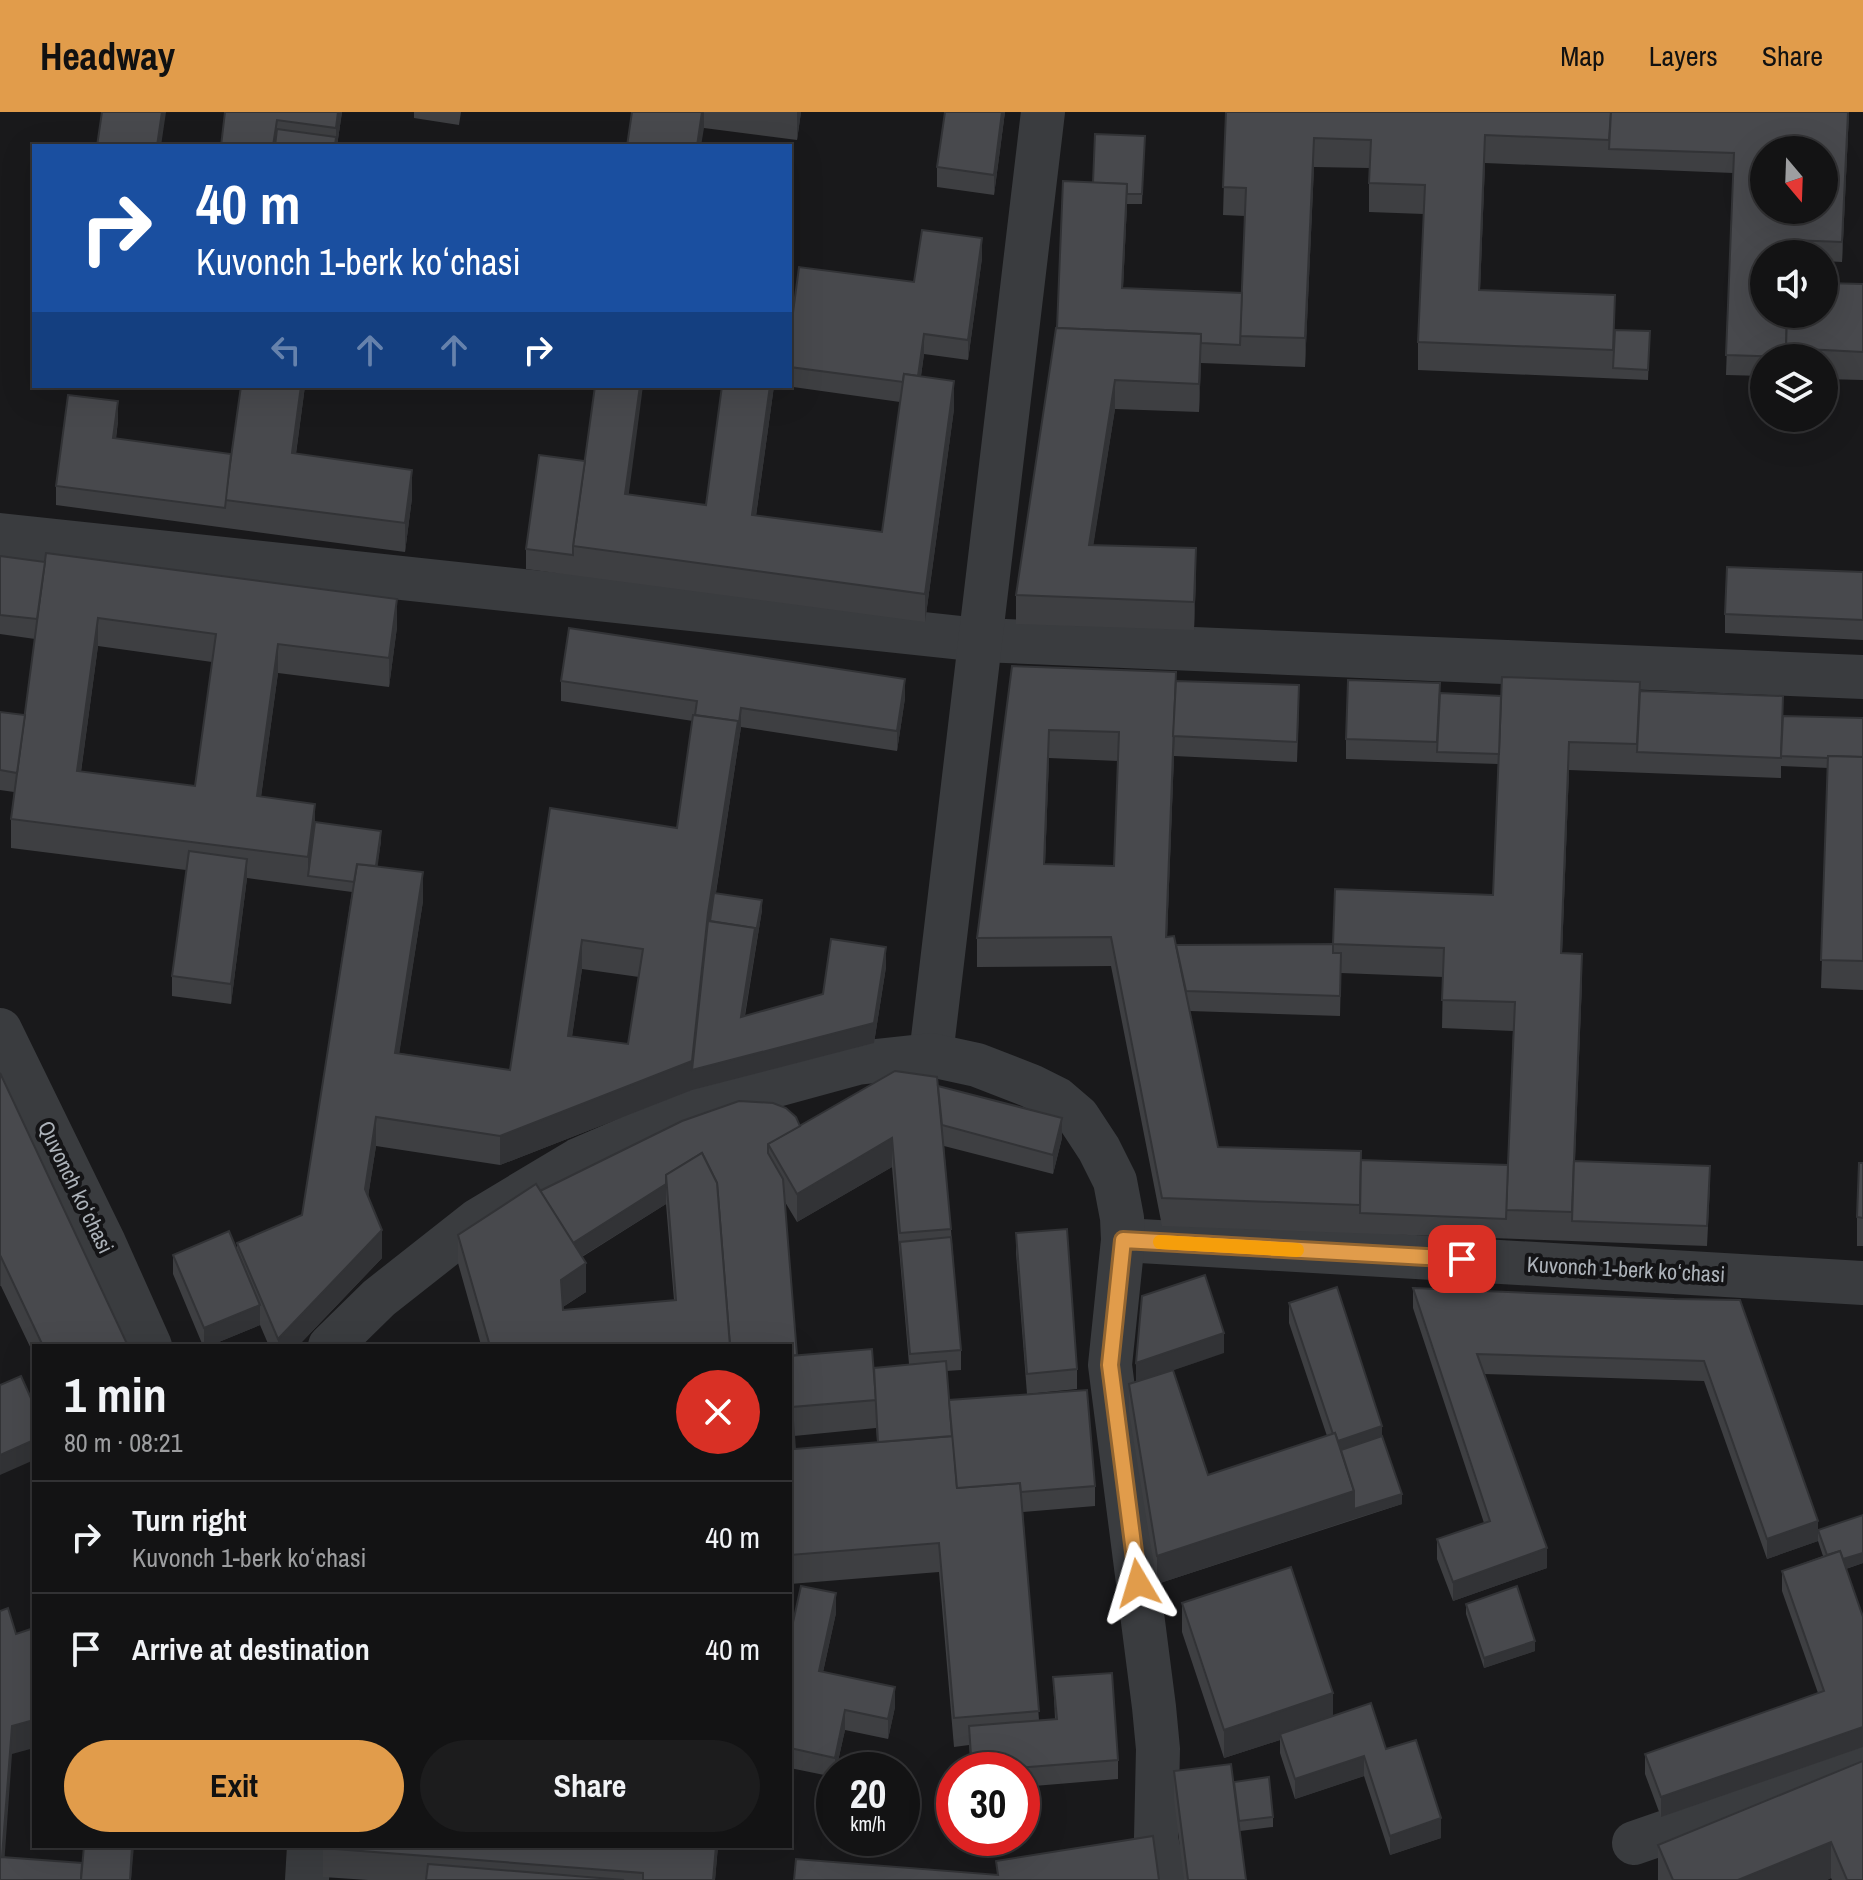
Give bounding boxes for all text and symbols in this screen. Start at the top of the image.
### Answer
text: Headway [40,31,175,82]
text: Map [1560,37,1605,75]
text: Layers [1649,37,1718,75]
text: Share [1762,37,1823,75]
north arrow [1750,136,1838,224]
map controls [1750,136,1838,432]
text: 40 m [196,166,301,241]
icon: right [64,176,168,280]
text: Kuvonch 1-berk koʻchasi [196,238,521,286]
button: sound [1750,240,1838,328]
icon: left [264,328,308,372]
icon: ahead [348,328,392,372]
icon: ahead [432,328,476,372]
icon: right [516,328,560,372]
button: layers [1750,344,1838,432]
street label: Quvonch koʻchasi [31,1116,121,1258]
pin [1428,1225,1496,1293]
icon: arrive [1440,1237,1484,1281]
street label: Kuvonch 1-berk koʻchasi [1526,1249,1726,1289]
text: 1 min [64,1362,167,1427]
button: close [676,1370,760,1454]
text: 80 m · 08:21 [64,1425,183,1460]
text: Turn right [132,1500,246,1540]
icon: right [64,1515,108,1559]
text: 40 m [705,1517,760,1557]
text: Kuvonch 1-berk koʻchasi [132,1540,367,1575]
position arrow [1096,1541,1180,1625]
icon: arrive [64,1627,108,1671]
text: Arrive at destination [132,1629,370,1669]
text: 40 m [705,1629,760,1669]
button: Exit [64,1740,404,1832]
button: Share [420,1740,760,1832]
speed limit sign: 30 [936,1752,1040,1856]
text: 20 [850,1767,886,1820]
text: km/h [850,1810,886,1837]

